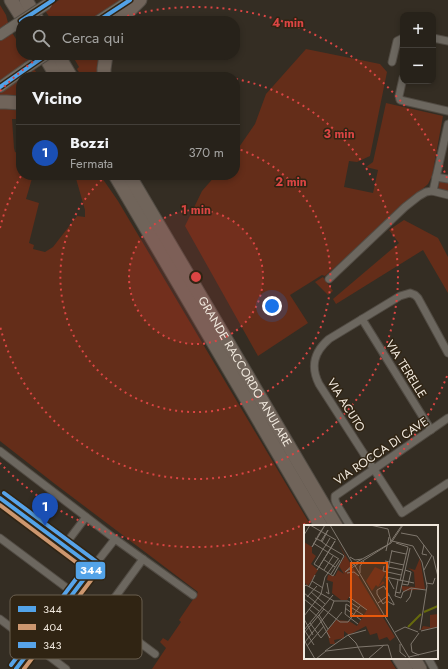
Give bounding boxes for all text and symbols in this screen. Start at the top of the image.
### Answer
map controls [400,12,436,84]
button: + [400,12,436,48]
text: 4 min [272,14,304,32]
search box [16,16,240,60]
icon: search [30,27,52,49]
text: Cerca qui [62,27,124,49]
button: − [400,48,436,84]
text: Vicino [32,86,82,110]
text: 3 min [323,125,355,143]
text: Bozzi [70,132,109,154]
text: 1 [42,143,48,162]
text: 370 m [188,143,224,162]
text: Fermata [70,154,113,173]
text: 2 min [275,173,307,191]
text: 1 min [181,201,211,219]
centre of rings [189,270,203,284]
street label: GRANDE RACCORDO ANULARE [193,293,296,450]
your location [262,296,282,316]
street label: VIA TERELLE [381,337,431,401]
street label: VIA ACUTO [322,375,370,435]
street label: VIA ROCCA DI CAVE [330,413,432,489]
pin: 1 [32,493,58,526]
inset map [304,525,438,659]
line badge: 344 [75,561,106,580]
text: 344 [80,562,102,578]
legend [10,595,142,659]
text: 344 [43,601,62,617]
text: 404 [43,619,63,635]
text: 343 [43,637,61,653]

